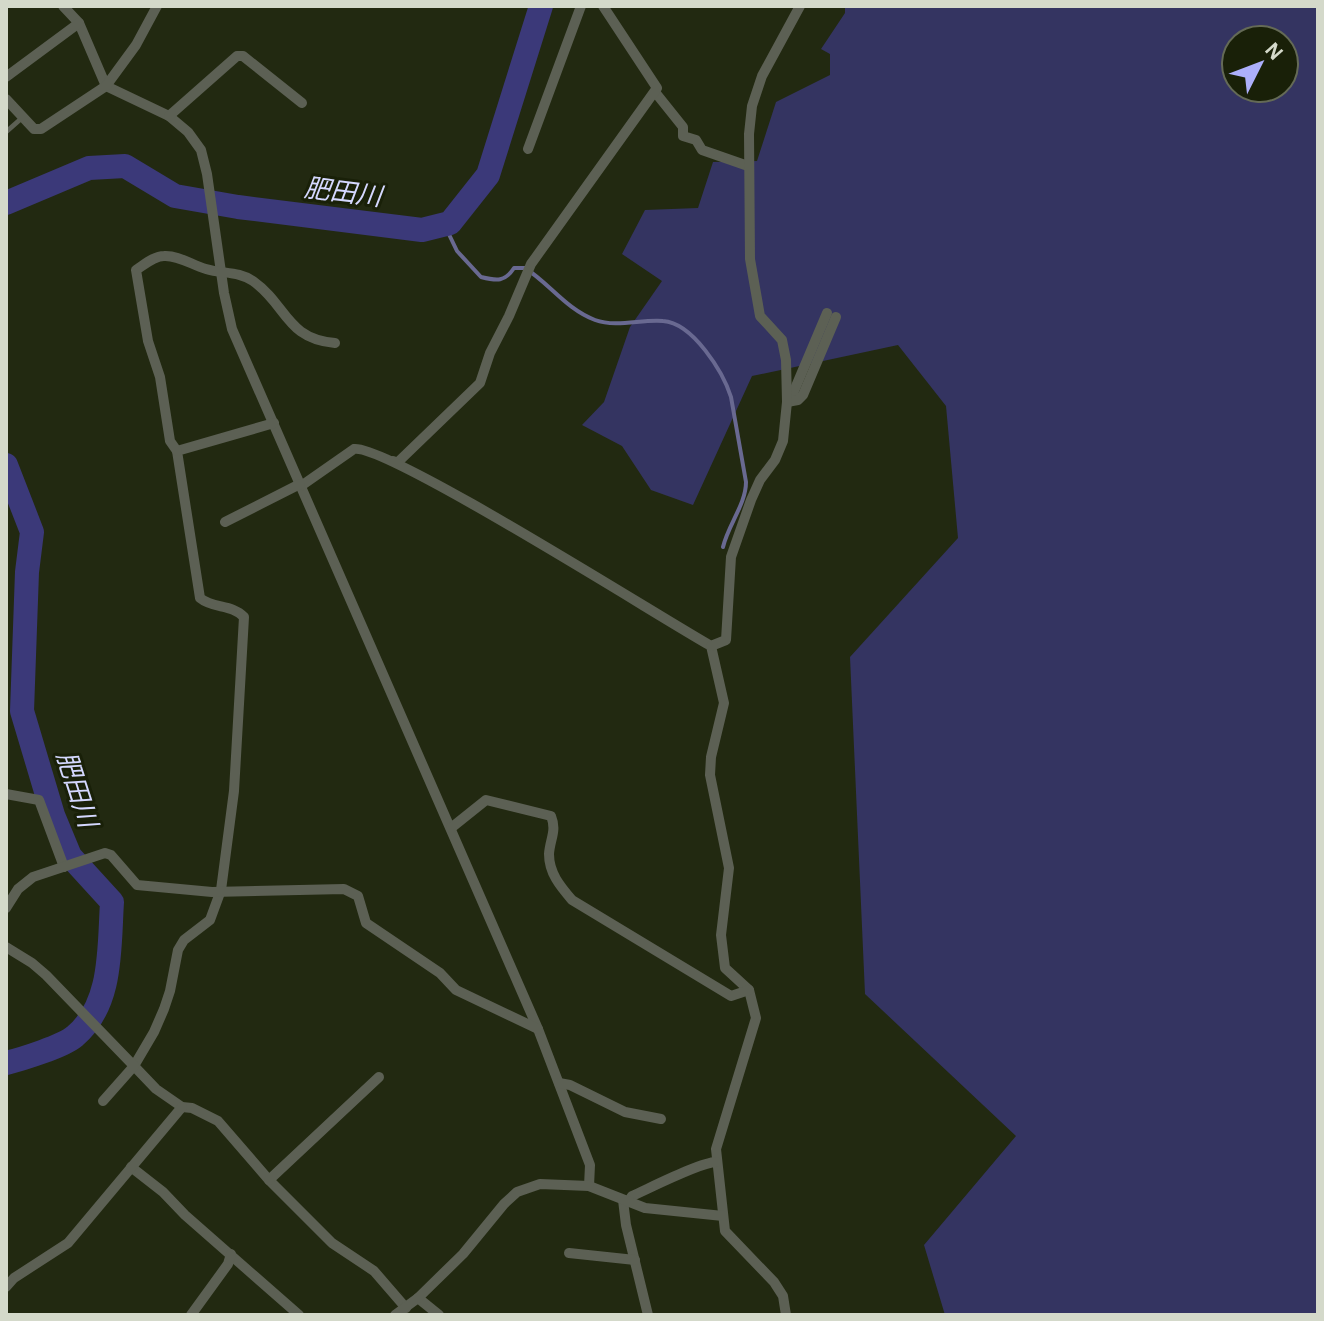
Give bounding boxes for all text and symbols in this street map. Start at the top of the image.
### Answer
north arrow [1220,24,1300,104]
text: N [1261,38,1287,64]
water label: 肥田川 [303,174,386,211]
water label: 肥田川 [52,748,102,833]

